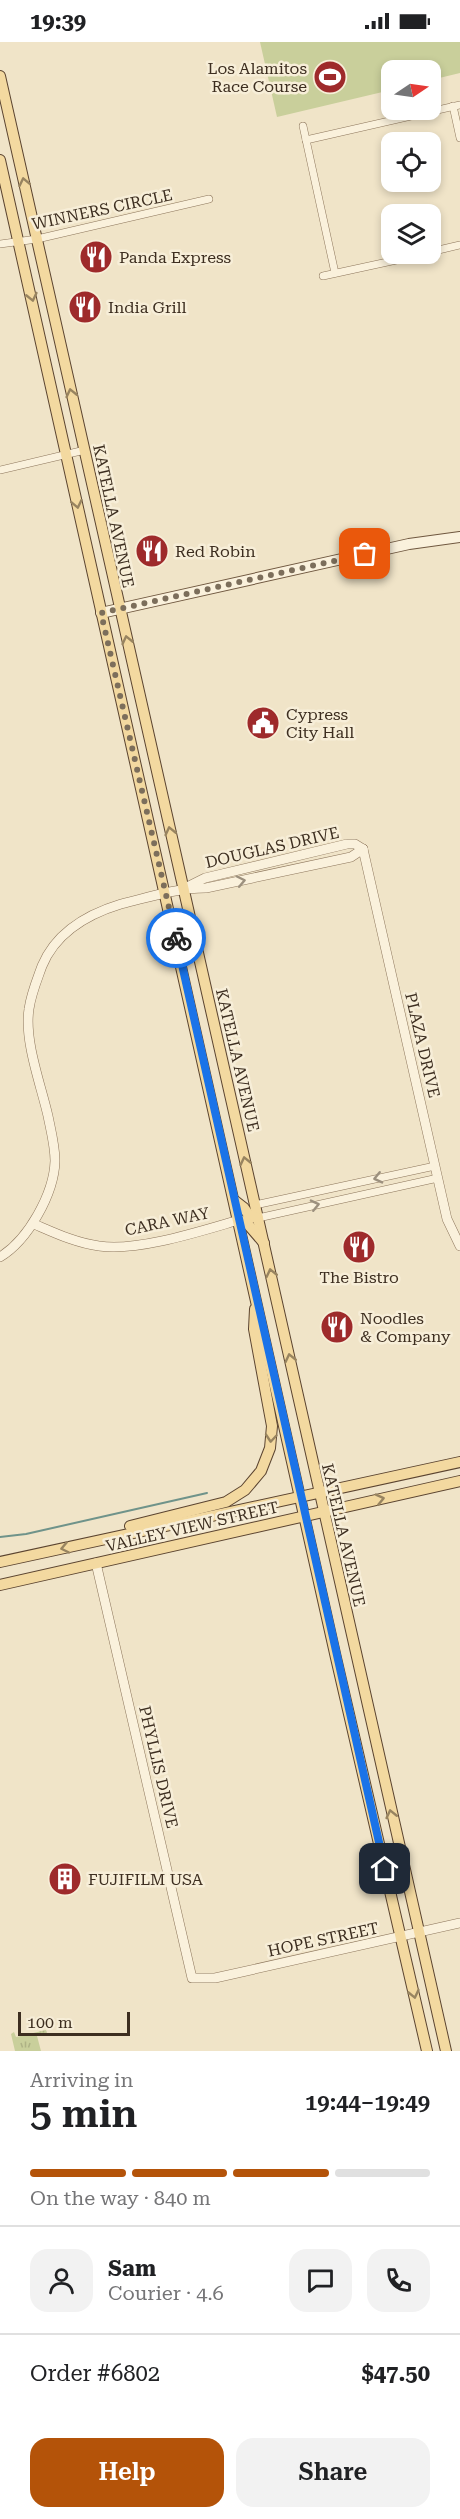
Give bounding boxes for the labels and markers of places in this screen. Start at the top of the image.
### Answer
place label: Los Alamitos Race Course [208,59,307,96]
sports icon: Los Alamitos Race Course [312,59,348,95]
restaurant icon: Panda Express [78,239,114,275]
place label: Panda Express [119,248,231,267]
restaurant icon: India Grill [67,289,103,325]
place label: India Grill [108,298,187,317]
pin [339,528,390,579]
restaurant icon: Red Robin [134,533,170,569]
place label: Red Robin [175,542,256,561]
public building icon: Cypress City Hall [245,705,281,741]
place label: Cypress City Hall [286,705,354,742]
restaurant icon: The Bistro [341,1229,377,1265]
place label: The Bistro [319,1268,399,1287]
restaurant icon: Noodles & Company [319,1309,355,1345]
place label: Noodles & Company [360,1309,451,1346]
pin [359,1843,410,1894]
building icon: FUJIFILM USA [47,1861,83,1897]
place label: FUJIFILM USA [88,1870,204,1889]

